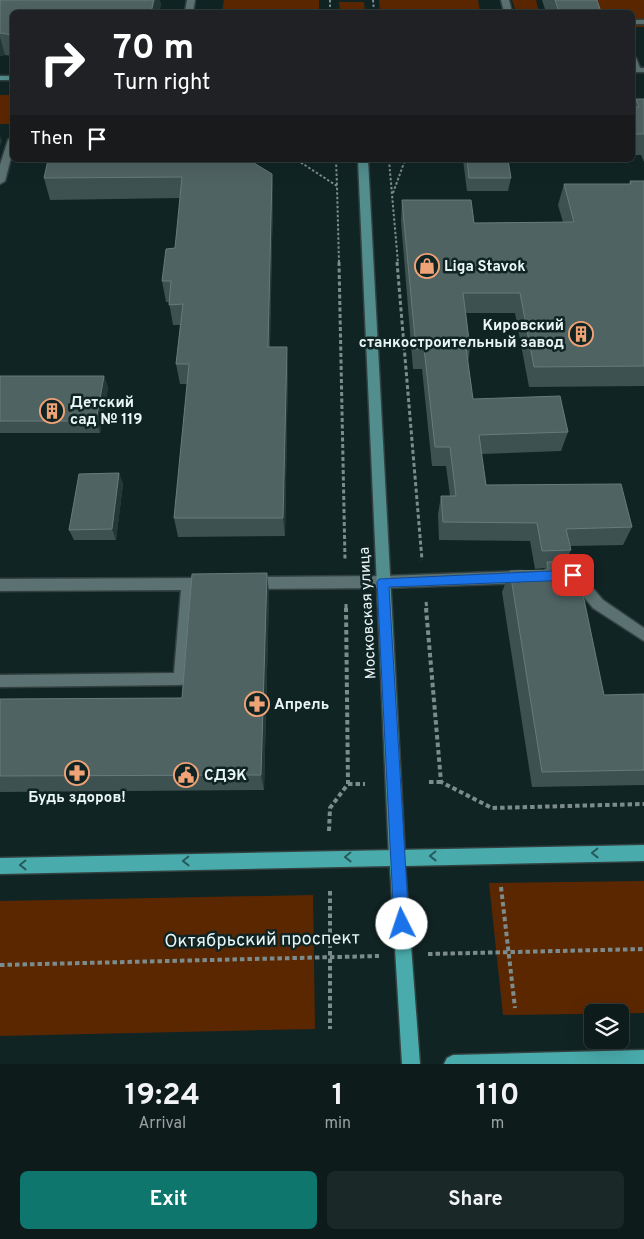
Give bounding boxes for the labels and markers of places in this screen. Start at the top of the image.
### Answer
shop icon: Liga Stavok [414,253,440,279]
place label: Liga Stavok [444,258,526,277]
place label: Кировский станкостроительный завод [359,317,564,353]
building icon: Кировский станкостроительный завод [568,321,594,347]
place label: Детский сад № 119 [70,394,143,430]
building icon: Детский сад № 119 [39,398,65,424]
pin [552,554,594,596]
pharmacy icon: Апрель [244,691,270,717]
place label: Апрель [274,696,329,715]
pharmacy icon: Будь здоров! [64,760,90,786]
public building icon: СДЭК [173,762,199,788]
place label: СДЭК [204,767,247,786]
place label: Будь здоров! [28,789,126,808]

